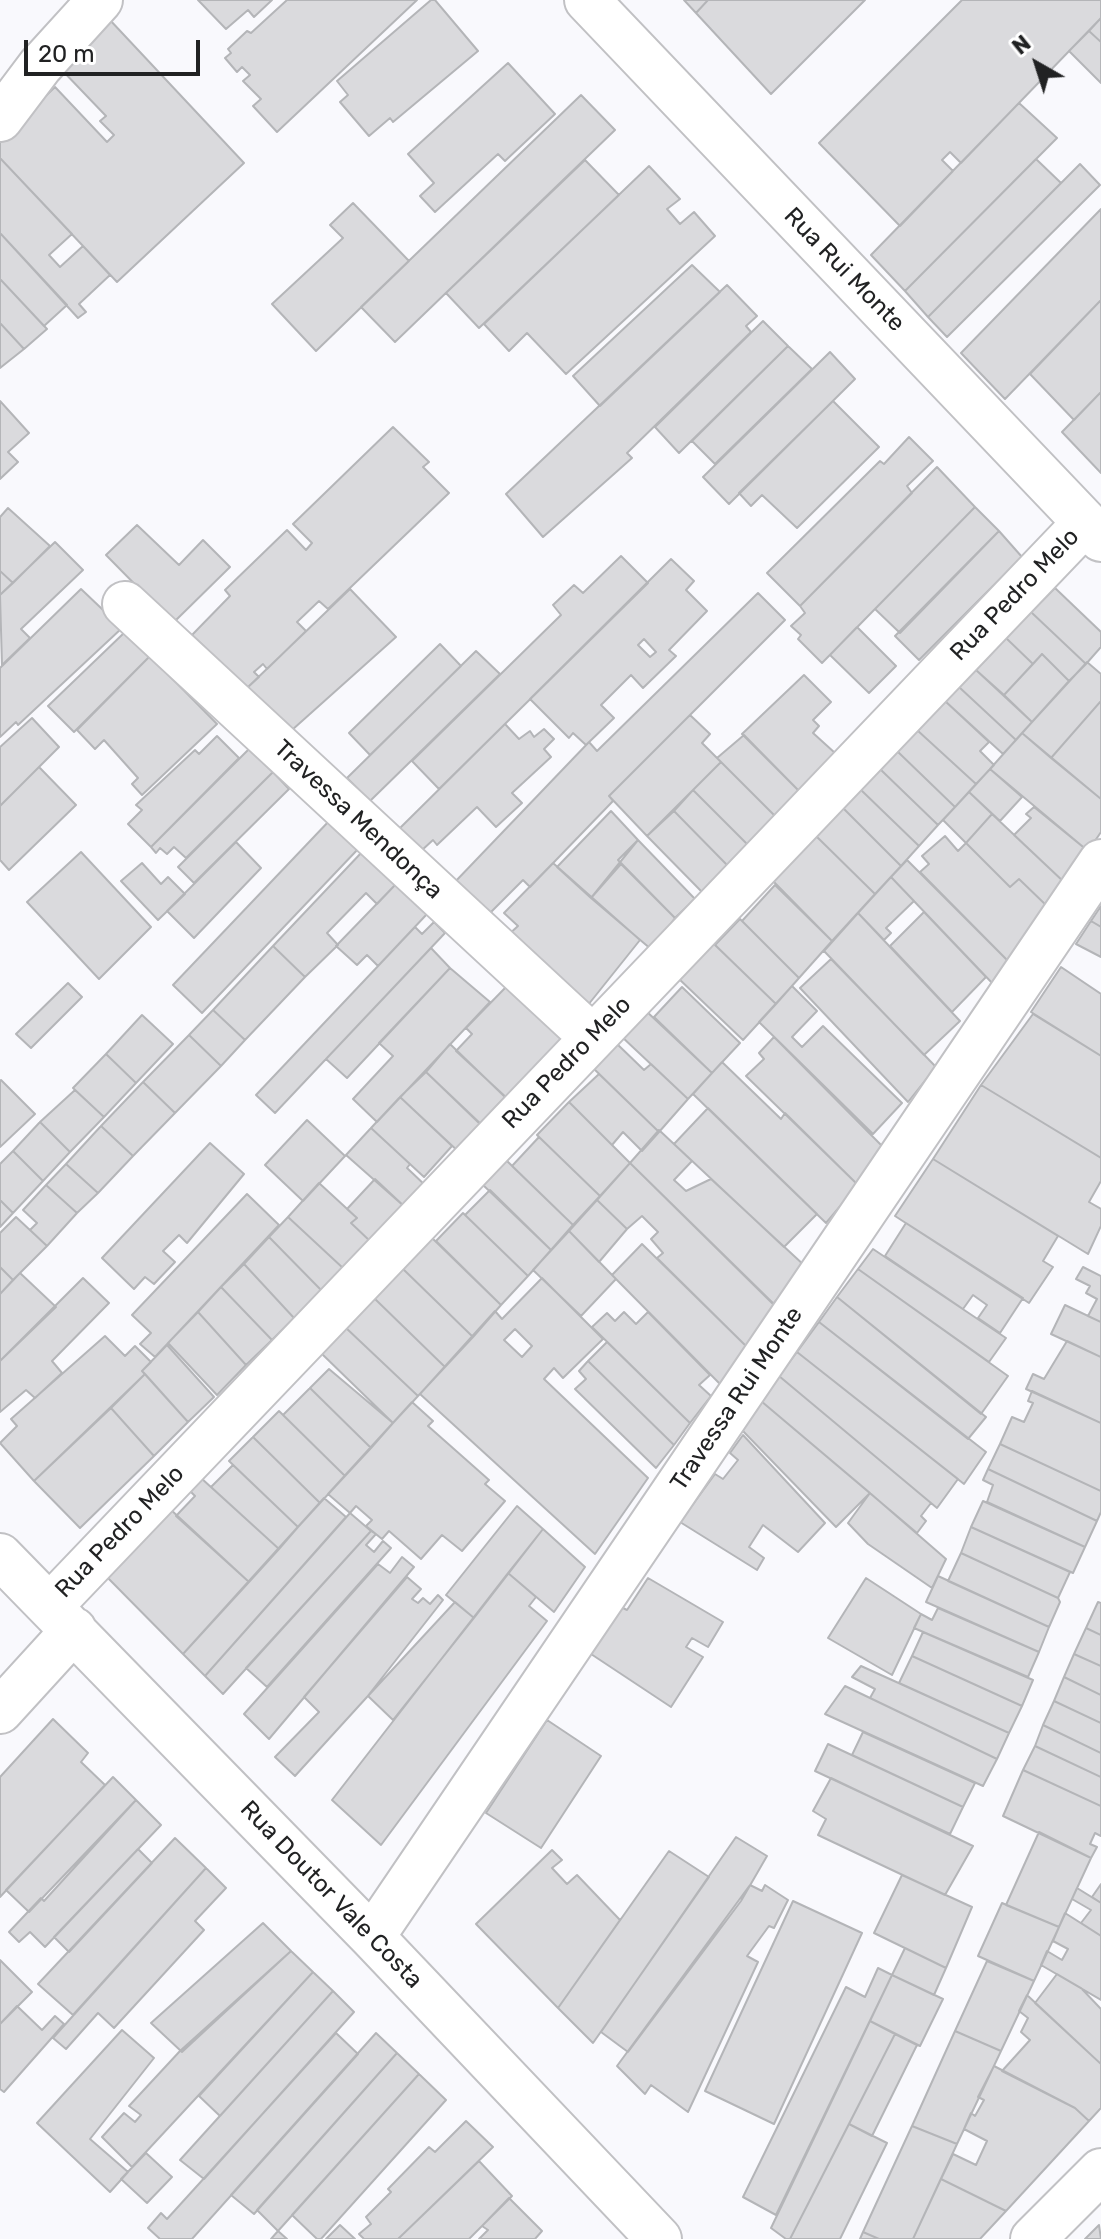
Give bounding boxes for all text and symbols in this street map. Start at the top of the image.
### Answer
scale bar [28,24,204,74]
north arrow [997,24,1077,104]
text: N [1007,29,1036,60]
text: 20 m [38,40,95,68]
street label: Rua Rui Monte [778,202,910,338]
street label: Rua Pedro Melo [945,523,1085,667]
street label: Travessa Mendonça [268,734,448,906]
street label: Rua Pedro Melo [497,991,637,1135]
street label: Travessa Rui Monte [665,1302,809,1496]
street label: Rua Pedro Melo [50,1460,190,1604]
street label: Rua Doutor Vale Costa [234,1795,428,1995]

